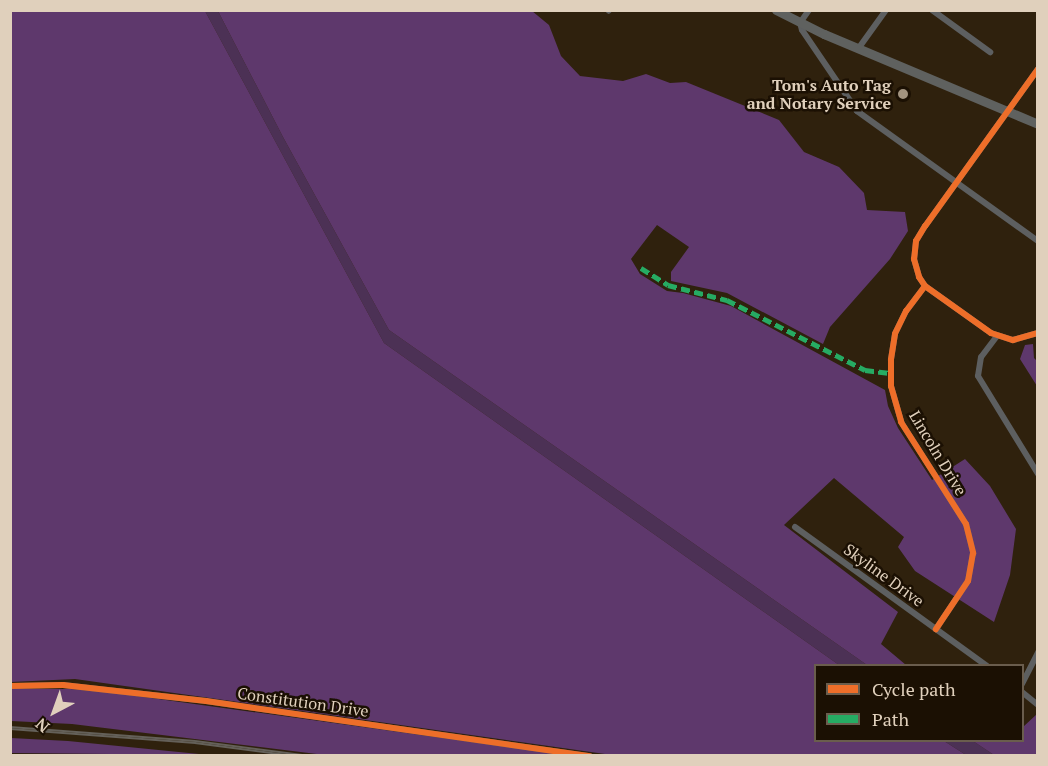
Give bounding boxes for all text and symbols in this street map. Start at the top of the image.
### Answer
place label: Tom's Auto Tag and Notary Service [747,75,891,113]
marker: Tom's Auto Tag and Notary Service [896,87,910,101]
street label: Lincoln Drive [905,407,971,499]
street label: Skyline Drive [840,540,928,610]
legend [814,664,1024,742]
text: Cycle path [872,677,956,701]
north arrow [24,682,84,742]
street label: Constitution Drive [236,683,370,721]
text: Path [872,707,909,731]
text: N [30,713,54,738]

